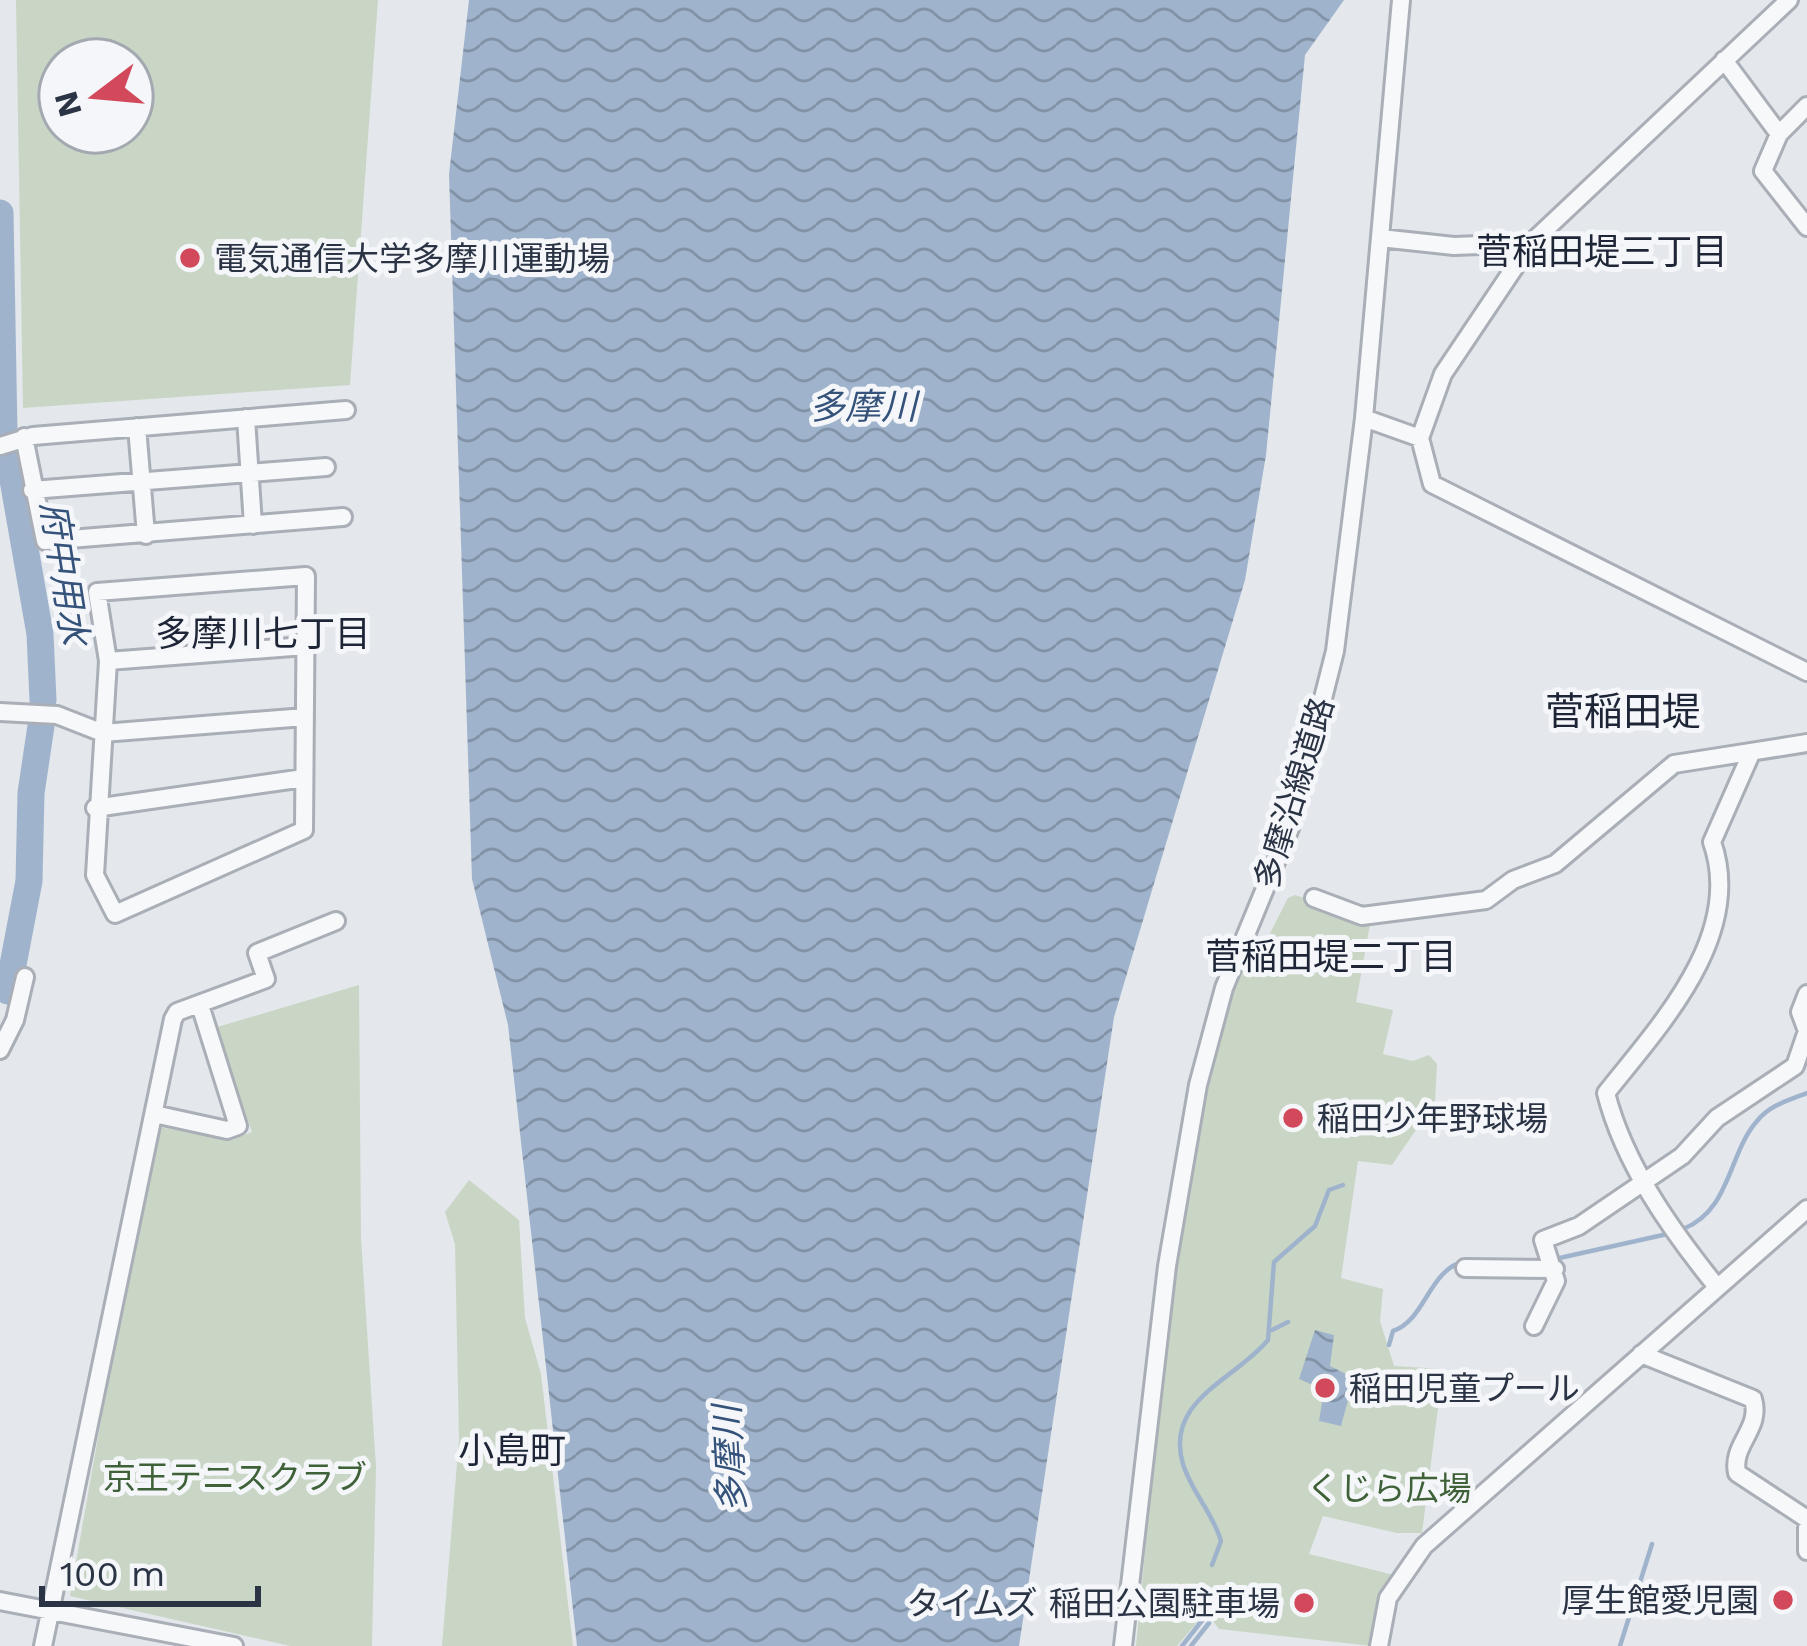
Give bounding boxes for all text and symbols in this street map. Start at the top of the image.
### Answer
north arrow [36,36,156,156]
text: N [46,87,90,121]
district label: 菅稲田堤三丁目 [1476,231,1728,273]
place label: 電気通信大学多摩川運動場 [214,239,610,278]
marker: 電気通信大学多摩川運動場 [177,245,203,271]
water label: 多摩川 [809,386,921,428]
water label: 府中用水 [32,499,97,651]
district label: 多摩川七丁目 [155,613,371,655]
district label: 菅稲田堤 [1545,689,1701,734]
street label: 多摩沿線道路 [1246,693,1342,893]
district label: 菅稲田堤二丁目 [1205,936,1457,978]
place label: 稲田少年野球場 [1317,1099,1548,1138]
marker: 稲田少年野球場 [1280,1105,1306,1131]
place label: 稲田児童プール [1349,1369,1580,1408]
marker: 稲田児童プール [1312,1375,1338,1401]
water label: 多摩川 [706,1400,754,1514]
district label: 小島町 [458,1430,566,1472]
park label: 京王テニスクラブ [103,1458,367,1497]
park label: くじら広場 [1307,1469,1472,1508]
scale bar [42,1532,258,1606]
text: 100 m [60,1553,165,1595]
place label: 厚生館愛児園 [1561,1581,1759,1620]
place label: タイムズ 稲田公園駐車場 [906,1584,1280,1623]
marker: 厚生館愛児園 [1770,1587,1796,1613]
marker: タイムズ 稲田公園駐車場 [1291,1590,1317,1616]

